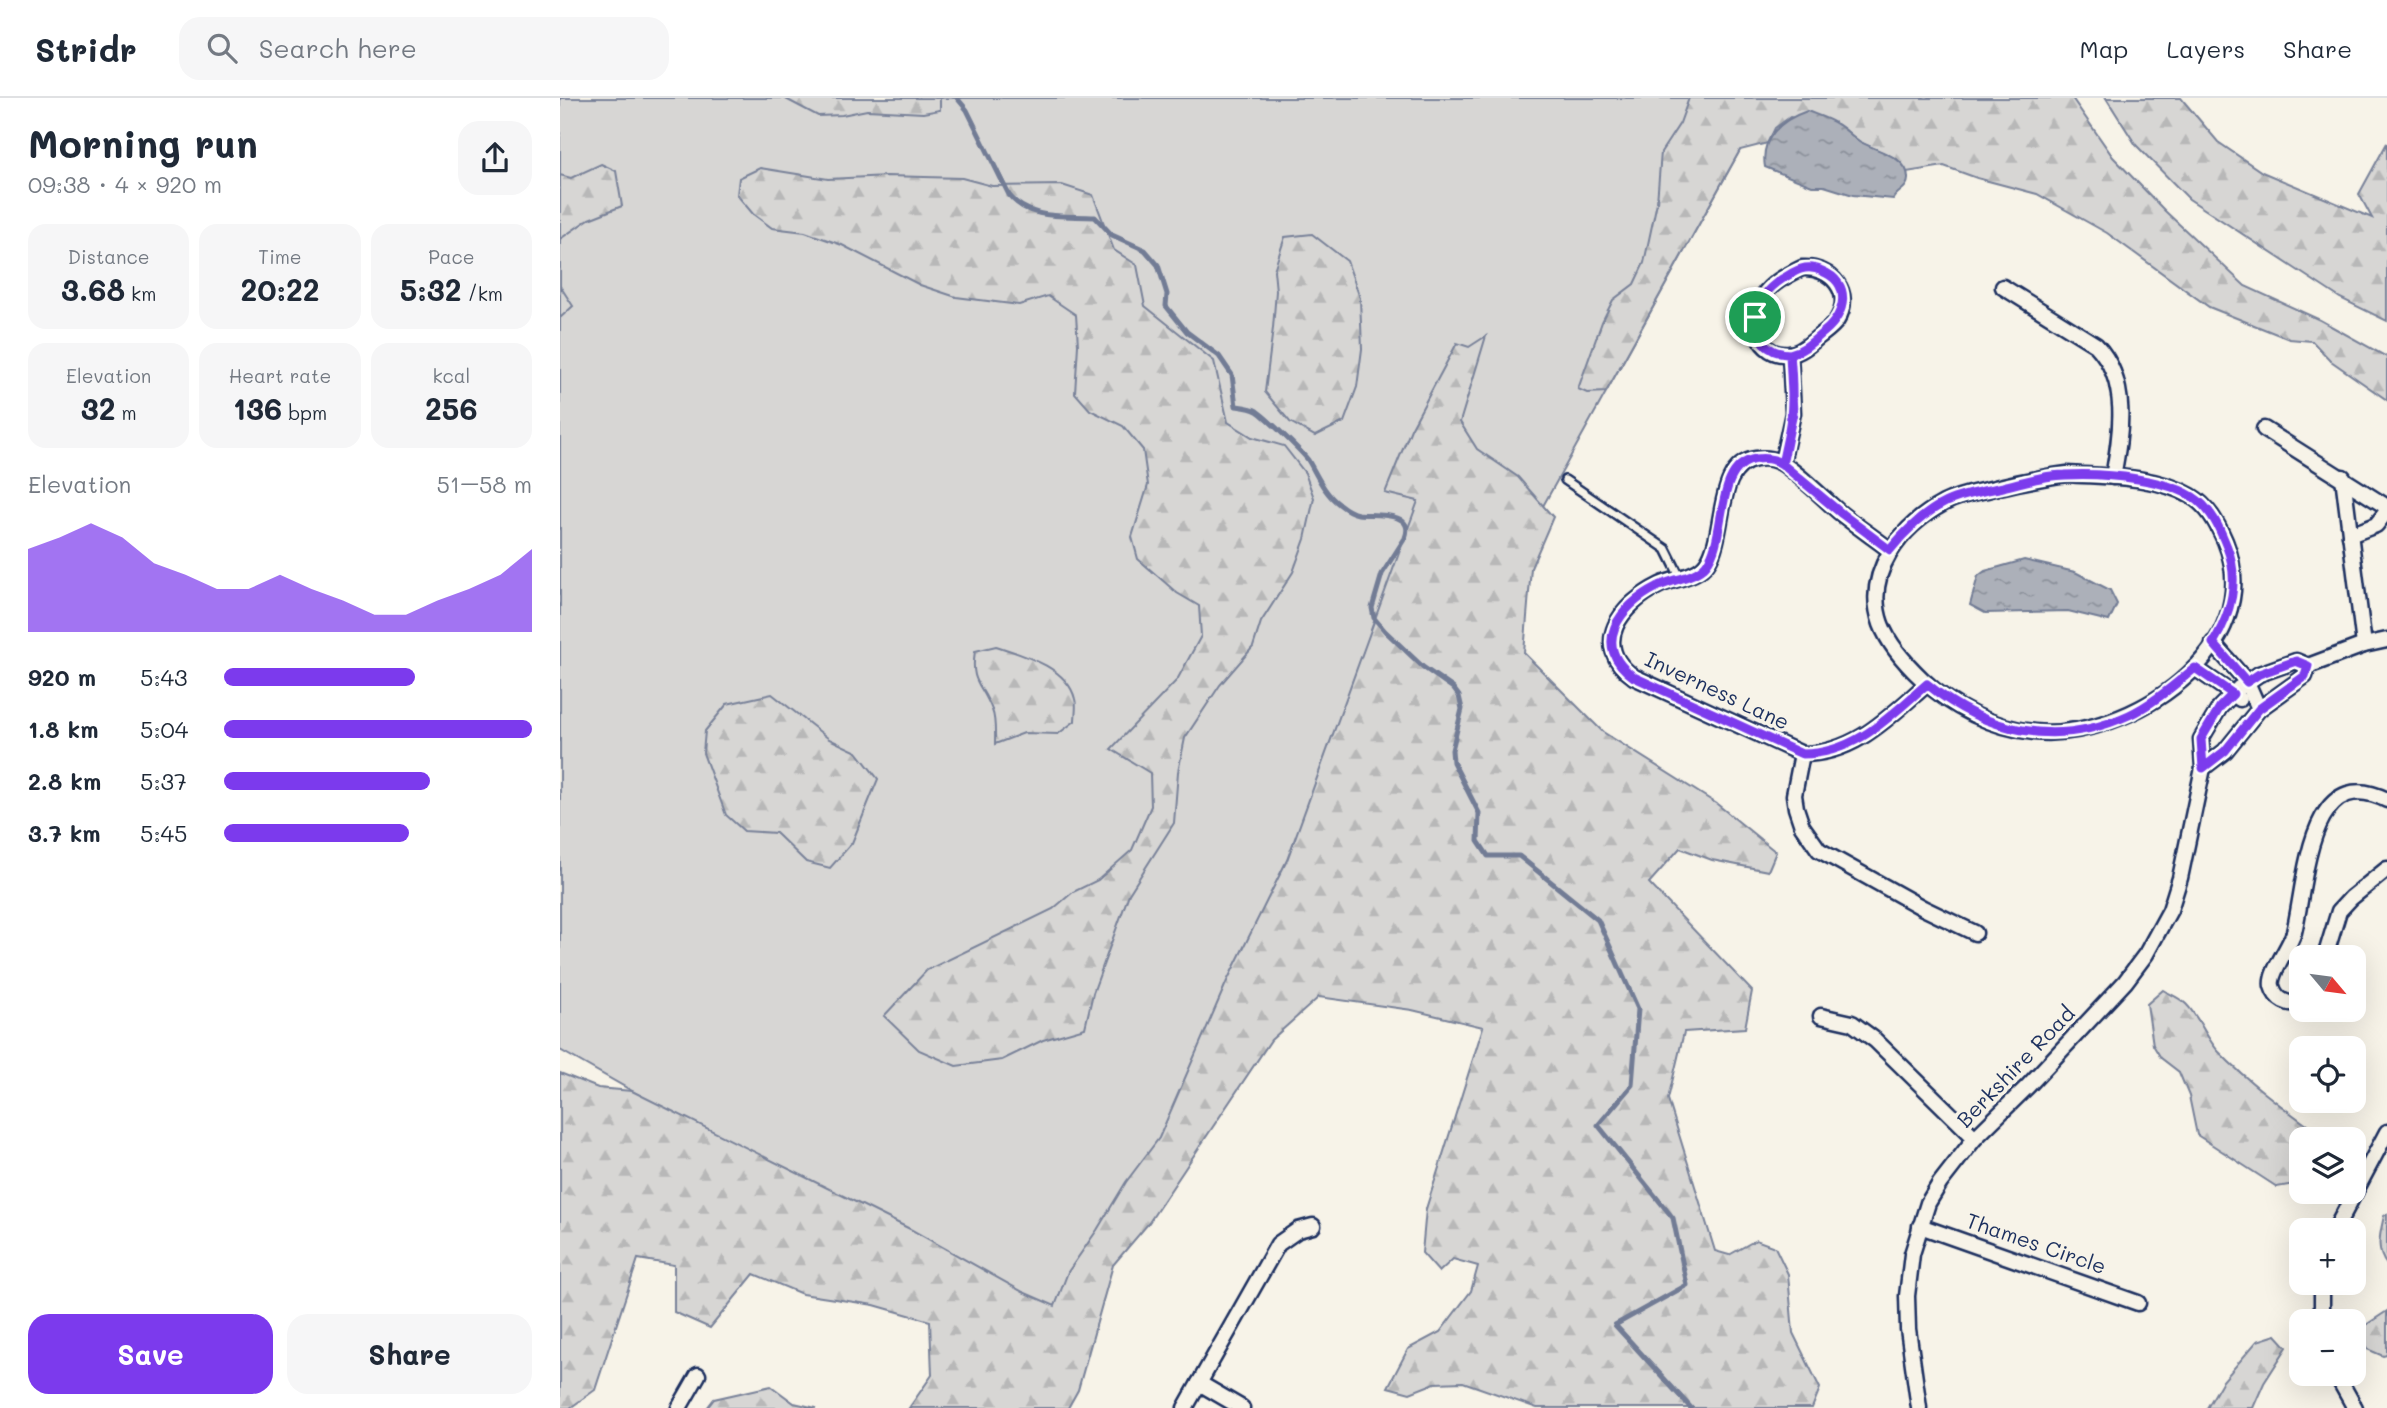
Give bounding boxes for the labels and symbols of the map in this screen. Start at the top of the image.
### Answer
pin [1725,287,1785,347]
street label: Inverness Lane [1641,644,1794,735]
north arrow [2289,945,2366,1022]
street label: Berkshire Road [1950,999,2080,1132]
street label: Thames Circle [1963,1206,2110,1279]

